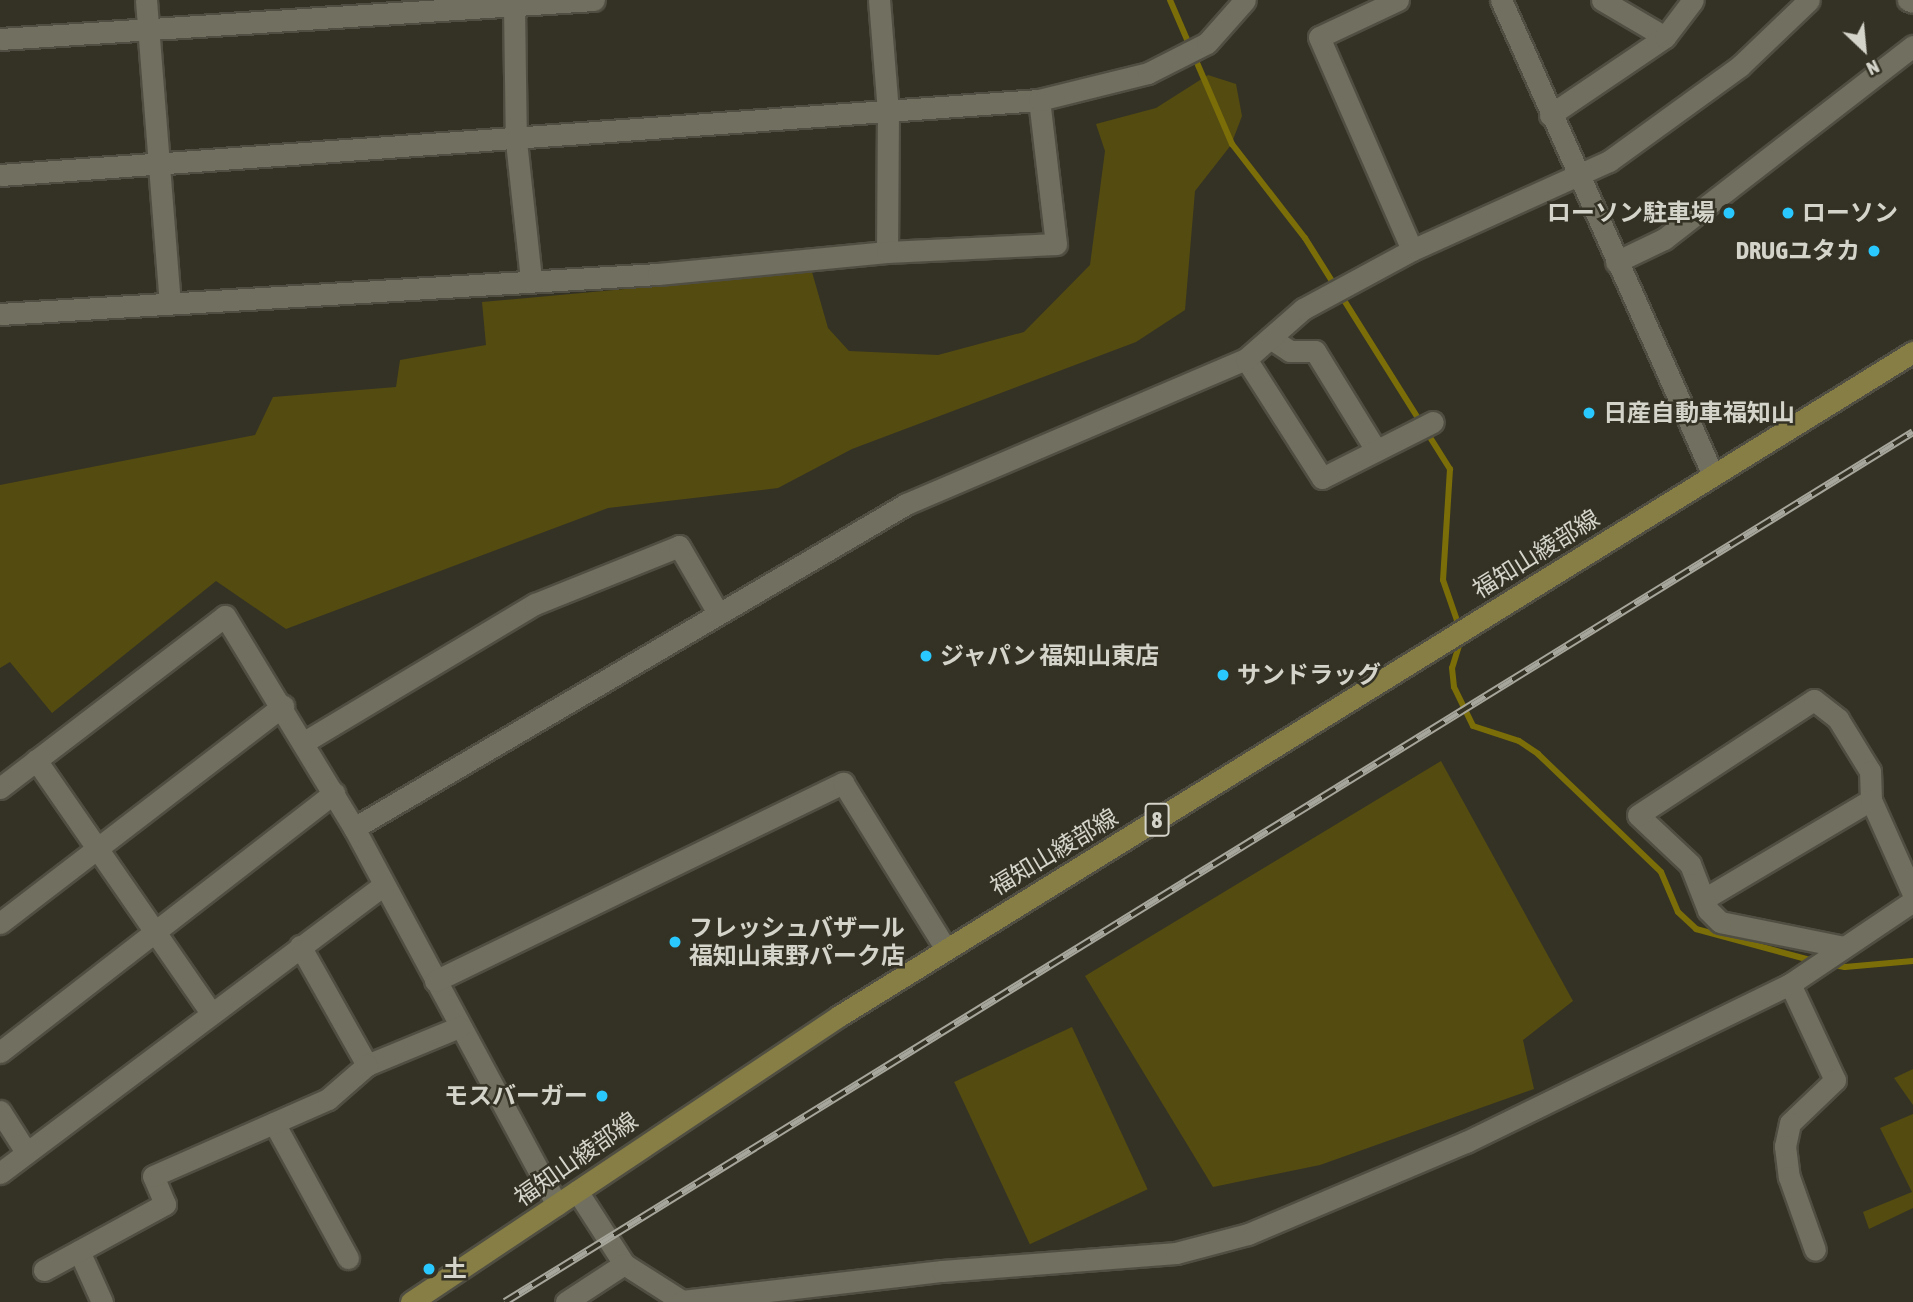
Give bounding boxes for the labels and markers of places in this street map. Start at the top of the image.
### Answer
place label: ローソン駐車場 [1547,199,1715,227]
place label: ローソン [1802,199,1898,227]
marker: ローソン駐車場 [1721,205,1737,221]
marker: ローソン [1780,205,1796,221]
place label: DRUGユタカ [1736,237,1860,265]
marker: DRUGユタカ [1866,243,1882,259]
place label: 日産自動車福知山 [1603,399,1795,427]
marker: 日産自動車福知山 [1581,405,1597,421]
place label: ジャパン 福知山東店 [940,642,1159,670]
marker: ジャパン 福知山東店 [918,648,934,664]
place label: サンドラッグ [1237,661,1381,689]
marker: サンドラッグ [1215,667,1231,683]
place label: フレッシュバザール 福知山東野パーク店 [689,914,905,970]
marker: フレッシュバザール 福知山東野パーク店 [667,934,683,950]
place label: モスバーガー [444,1082,588,1110]
marker: モスバーガー [594,1088,610,1104]
place label: 土 [443,1255,467,1283]
marker: 土 [421,1261,437,1277]

